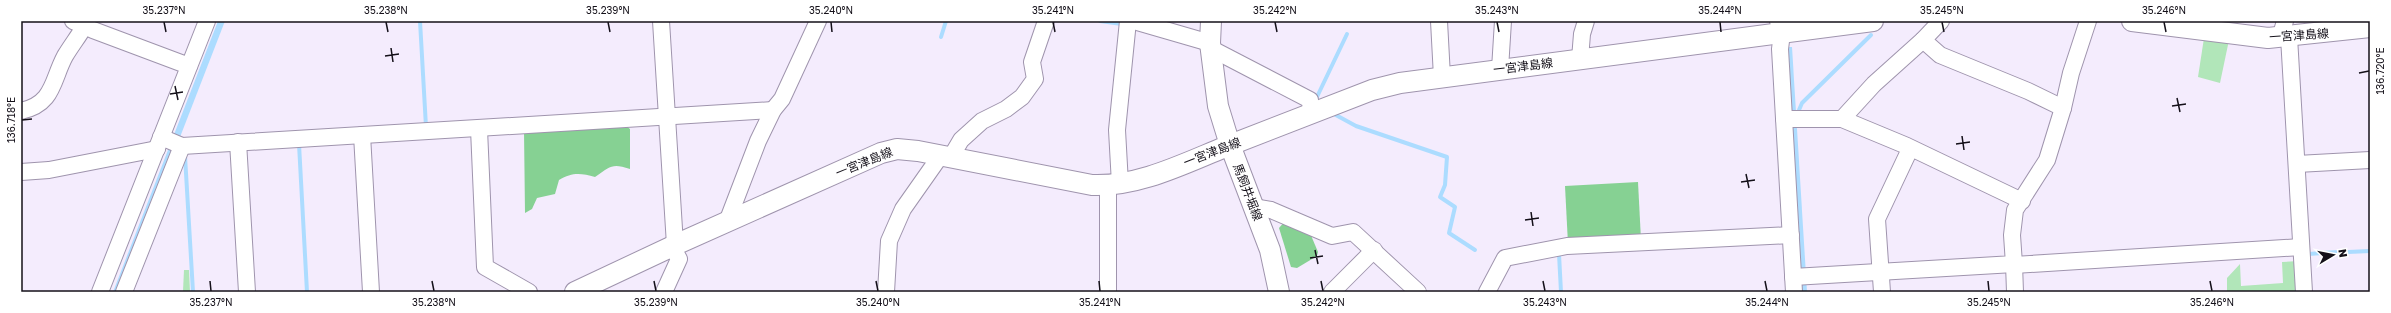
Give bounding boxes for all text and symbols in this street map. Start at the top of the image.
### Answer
text: 35.237°N [142,4,186,16]
text: 35.238°N [364,4,408,16]
text: 35.239°N [586,4,630,16]
text: 35.240°N [809,4,853,16]
text: 35.241°N [1032,4,1074,16]
text: 35.242°N [1253,4,1297,16]
text: 35.243°N [1475,4,1519,16]
text: 35.244°N [1698,4,1742,16]
text: 35.245°N [1920,4,1964,16]
text: 35.246°N [2142,4,2186,16]
street label: 一宮津島線 [2269,25,2329,45]
text: 136.720°E [2374,47,2386,95]
street label: 一宮津島線 [1492,55,1554,77]
text: 136.718°E [5,97,17,143]
street label: 一宮津島線 [1181,134,1243,170]
street label: 一宮津島線 [833,144,895,180]
street label: 馬飼井堀線 [1230,161,1266,223]
north arrow [2313,235,2353,275]
text: N [2336,248,2350,258]
text: 35.237°N [189,296,233,308]
text: 35.238°N [412,296,456,308]
text: 35.239°N [634,296,678,308]
text: 35.240°N [856,296,900,308]
text: 35.241°N [1079,296,1121,308]
text: 35.242°N [1301,296,1345,308]
text: 35.243°N [1523,296,1567,308]
text: 35.244°N [1745,296,1789,308]
text: 35.245°N [1967,296,2011,308]
text: 35.246°N [2190,296,2234,308]

